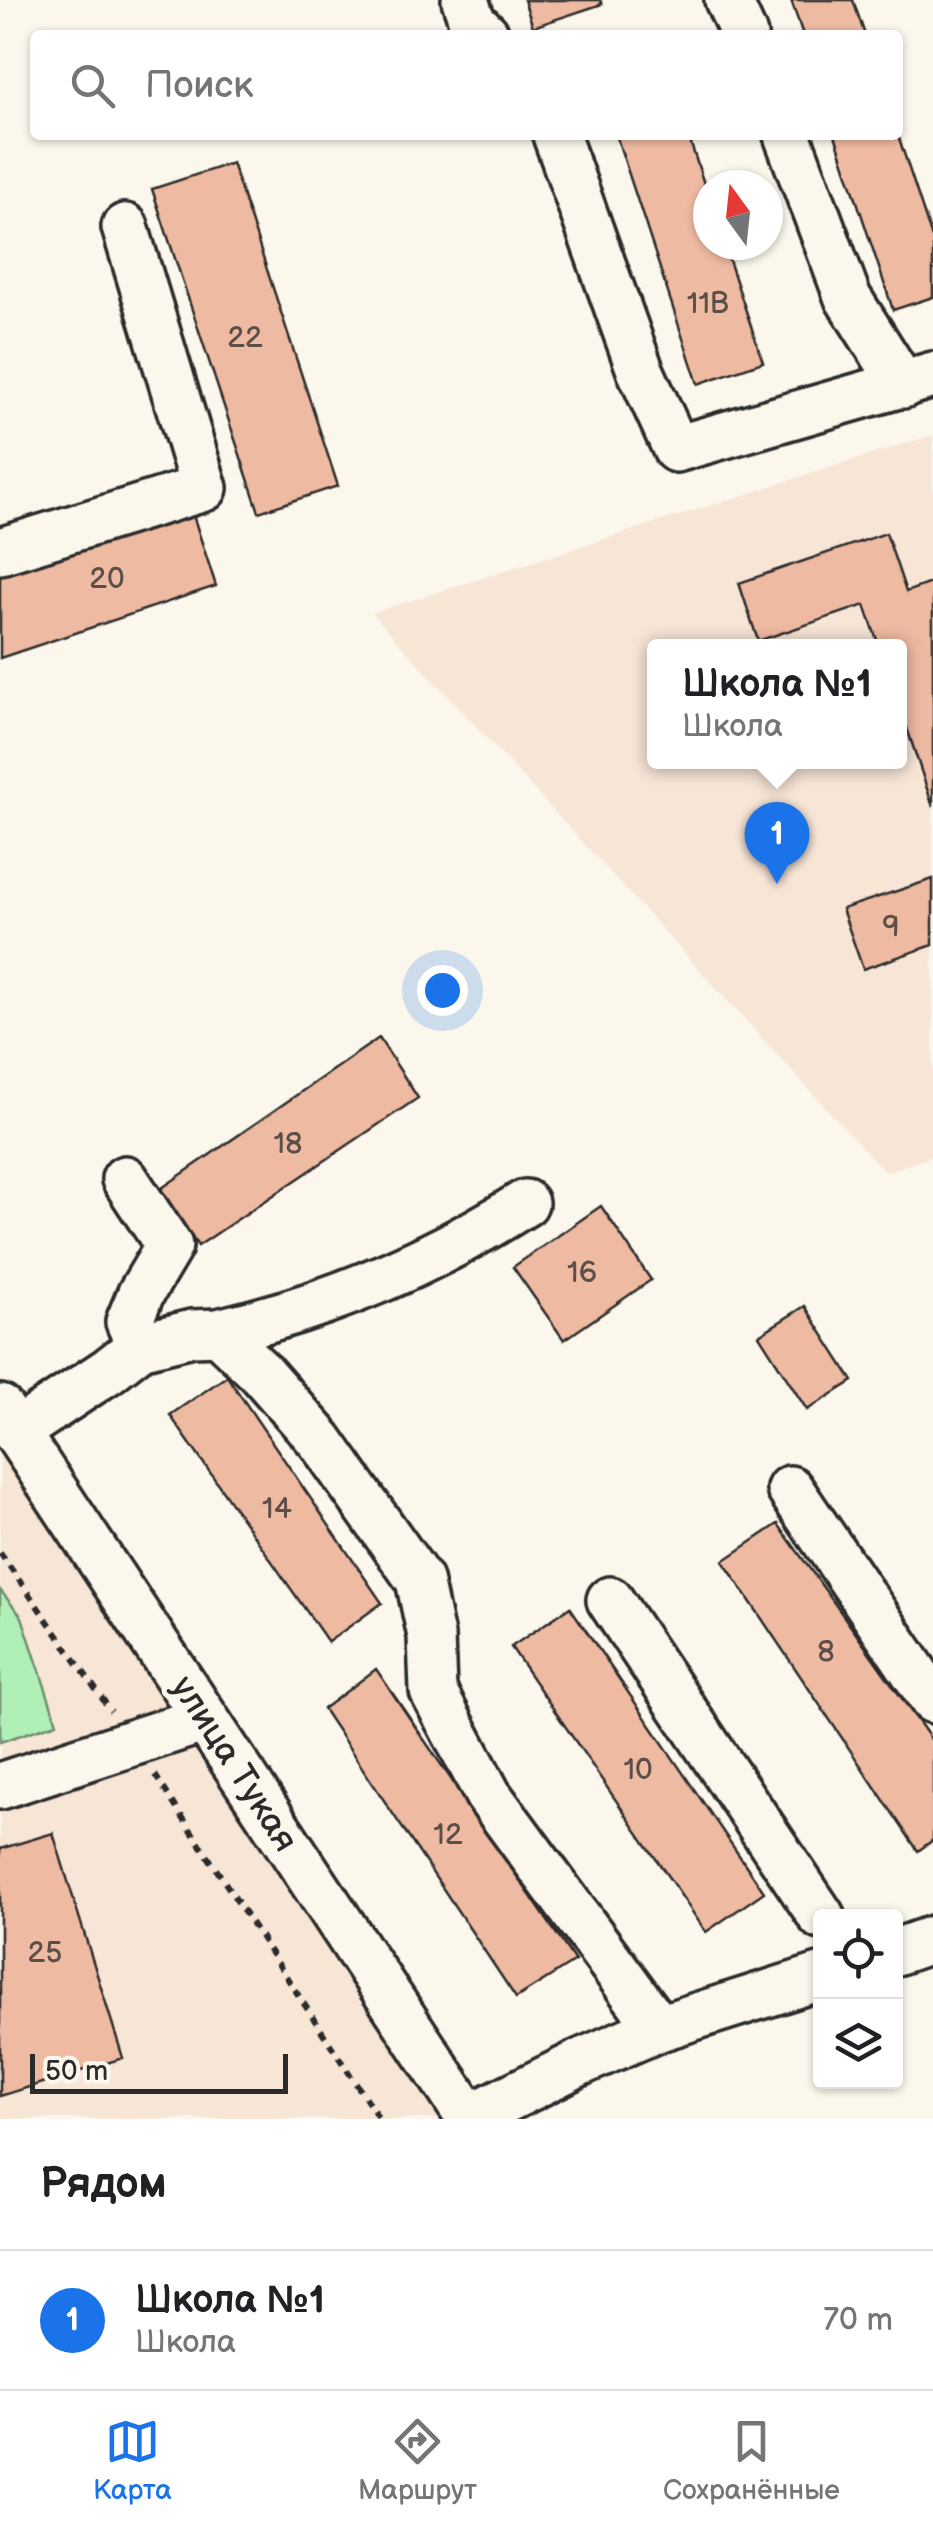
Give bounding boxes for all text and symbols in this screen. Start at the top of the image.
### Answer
search box [30,30,903,140]
icon: search [65,58,120,113]
text: Поиск [145,63,253,108]
north arrow [693,170,783,260]
house number: 11В [687,286,729,322]
house number: 22 [227,320,263,356]
house number: 20 [89,561,125,597]
popup [647,639,907,769]
text: Школа №1 [682,662,872,707]
text: Школа [682,707,783,746]
pin: 1 [744,802,810,884]
house number: 9 [882,909,900,945]
your location [417,965,468,1016]
house number: 18 [273,1126,303,1162]
house number: 16 [567,1255,597,1291]
house number: 14 [262,1491,292,1527]
house number: 8 [817,1634,835,1670]
street label: улица Тукая [161,1668,307,1860]
house number: 10 [623,1752,653,1788]
house number: 12 [433,1817,463,1853]
map controls [813,1909,903,2089]
button: locate [813,1909,903,1999]
house number: 25 [28,1935,62,1971]
button: layers [813,1999,903,2089]
scale bar [30,2049,288,2094]
text: 50 m [45,2055,108,2088]
text: Рядом [40,2159,167,2210]
text: Школа №1 [135,2278,325,2323]
text: 1 [66,2301,79,2340]
text: 70 m [823,2301,893,2340]
text: Школа [135,2323,236,2362]
tab: Карта [93,2414,172,2507]
tab: Маршрут [358,2414,477,2507]
tab: Сохранённые [663,2414,840,2507]

